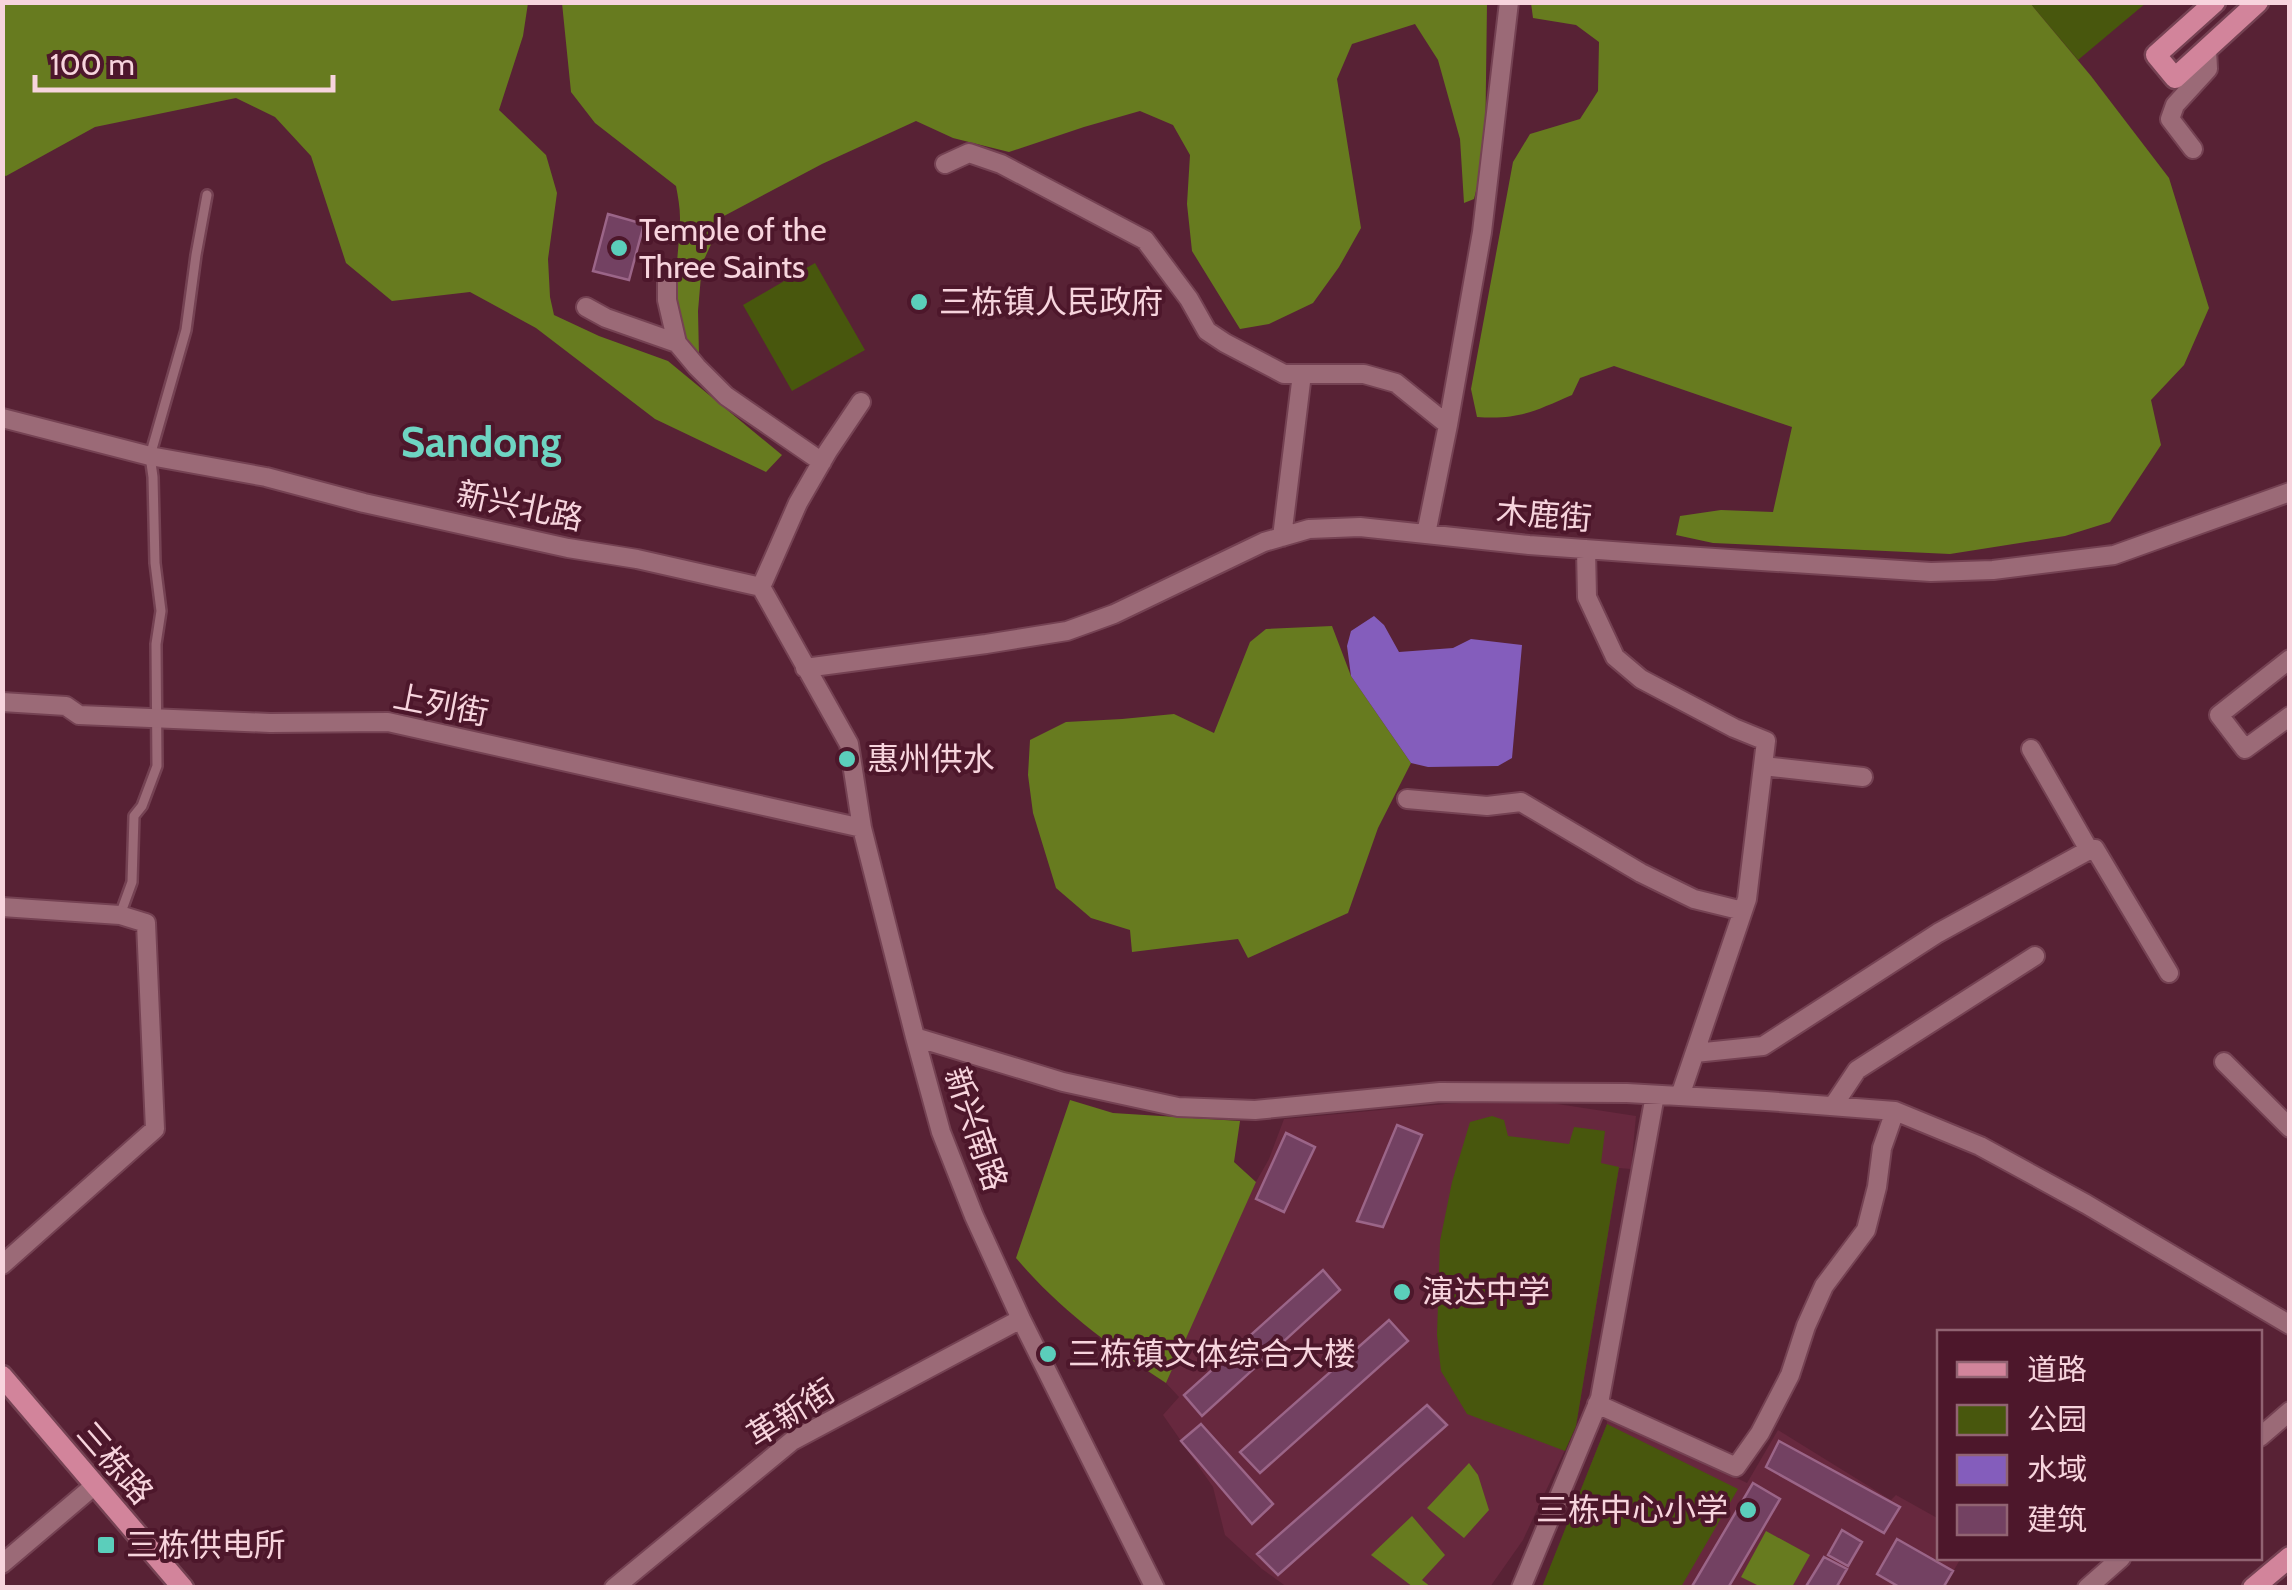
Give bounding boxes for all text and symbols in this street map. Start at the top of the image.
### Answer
scale bar [35,30,332,92]
text: 100 m [50,46,135,83]
place label: Temple of the Three Saints [639,210,827,286]
marker: Temple of the Three Saints [608,237,630,259]
place label: 三栋镇人民政府 [939,282,1163,321]
marker: 三栋镇人民政府 [908,291,930,313]
district label: Sandong [401,416,561,468]
street label: 新兴北路 [453,473,587,538]
street label: 木鹿街 [1495,491,1594,538]
street label: 上列街 [390,676,492,733]
place label: 惠州供水 [867,739,995,778]
marker: 惠州供水 [836,748,858,770]
street label: 新兴南路 [937,1062,1016,1196]
place label: 演达中学 [1422,1272,1550,1311]
marker: 演达中学 [1391,1281,1413,1303]
legend [1937,1330,2262,1560]
place label: 三栋镇文体综合大楼 [1068,1334,1356,1373]
marker: 三栋镇文体综合大楼 [1037,1343,1059,1365]
text: 道路 [2027,1351,2087,1388]
street label: 革新街 [740,1371,842,1455]
text: 公园 [2027,1401,2087,1438]
street label: 三栋路 [69,1414,162,1512]
text: 水域 [2027,1451,2087,1488]
place label: 三栋中心小学 [1536,1490,1728,1529]
marker: 三栋中心小学 [1737,1499,1759,1521]
text: 建筑 [2027,1501,2087,1538]
place label: 三栋供电所 [126,1525,286,1564]
marker: 三栋供电所 [95,1534,117,1556]

